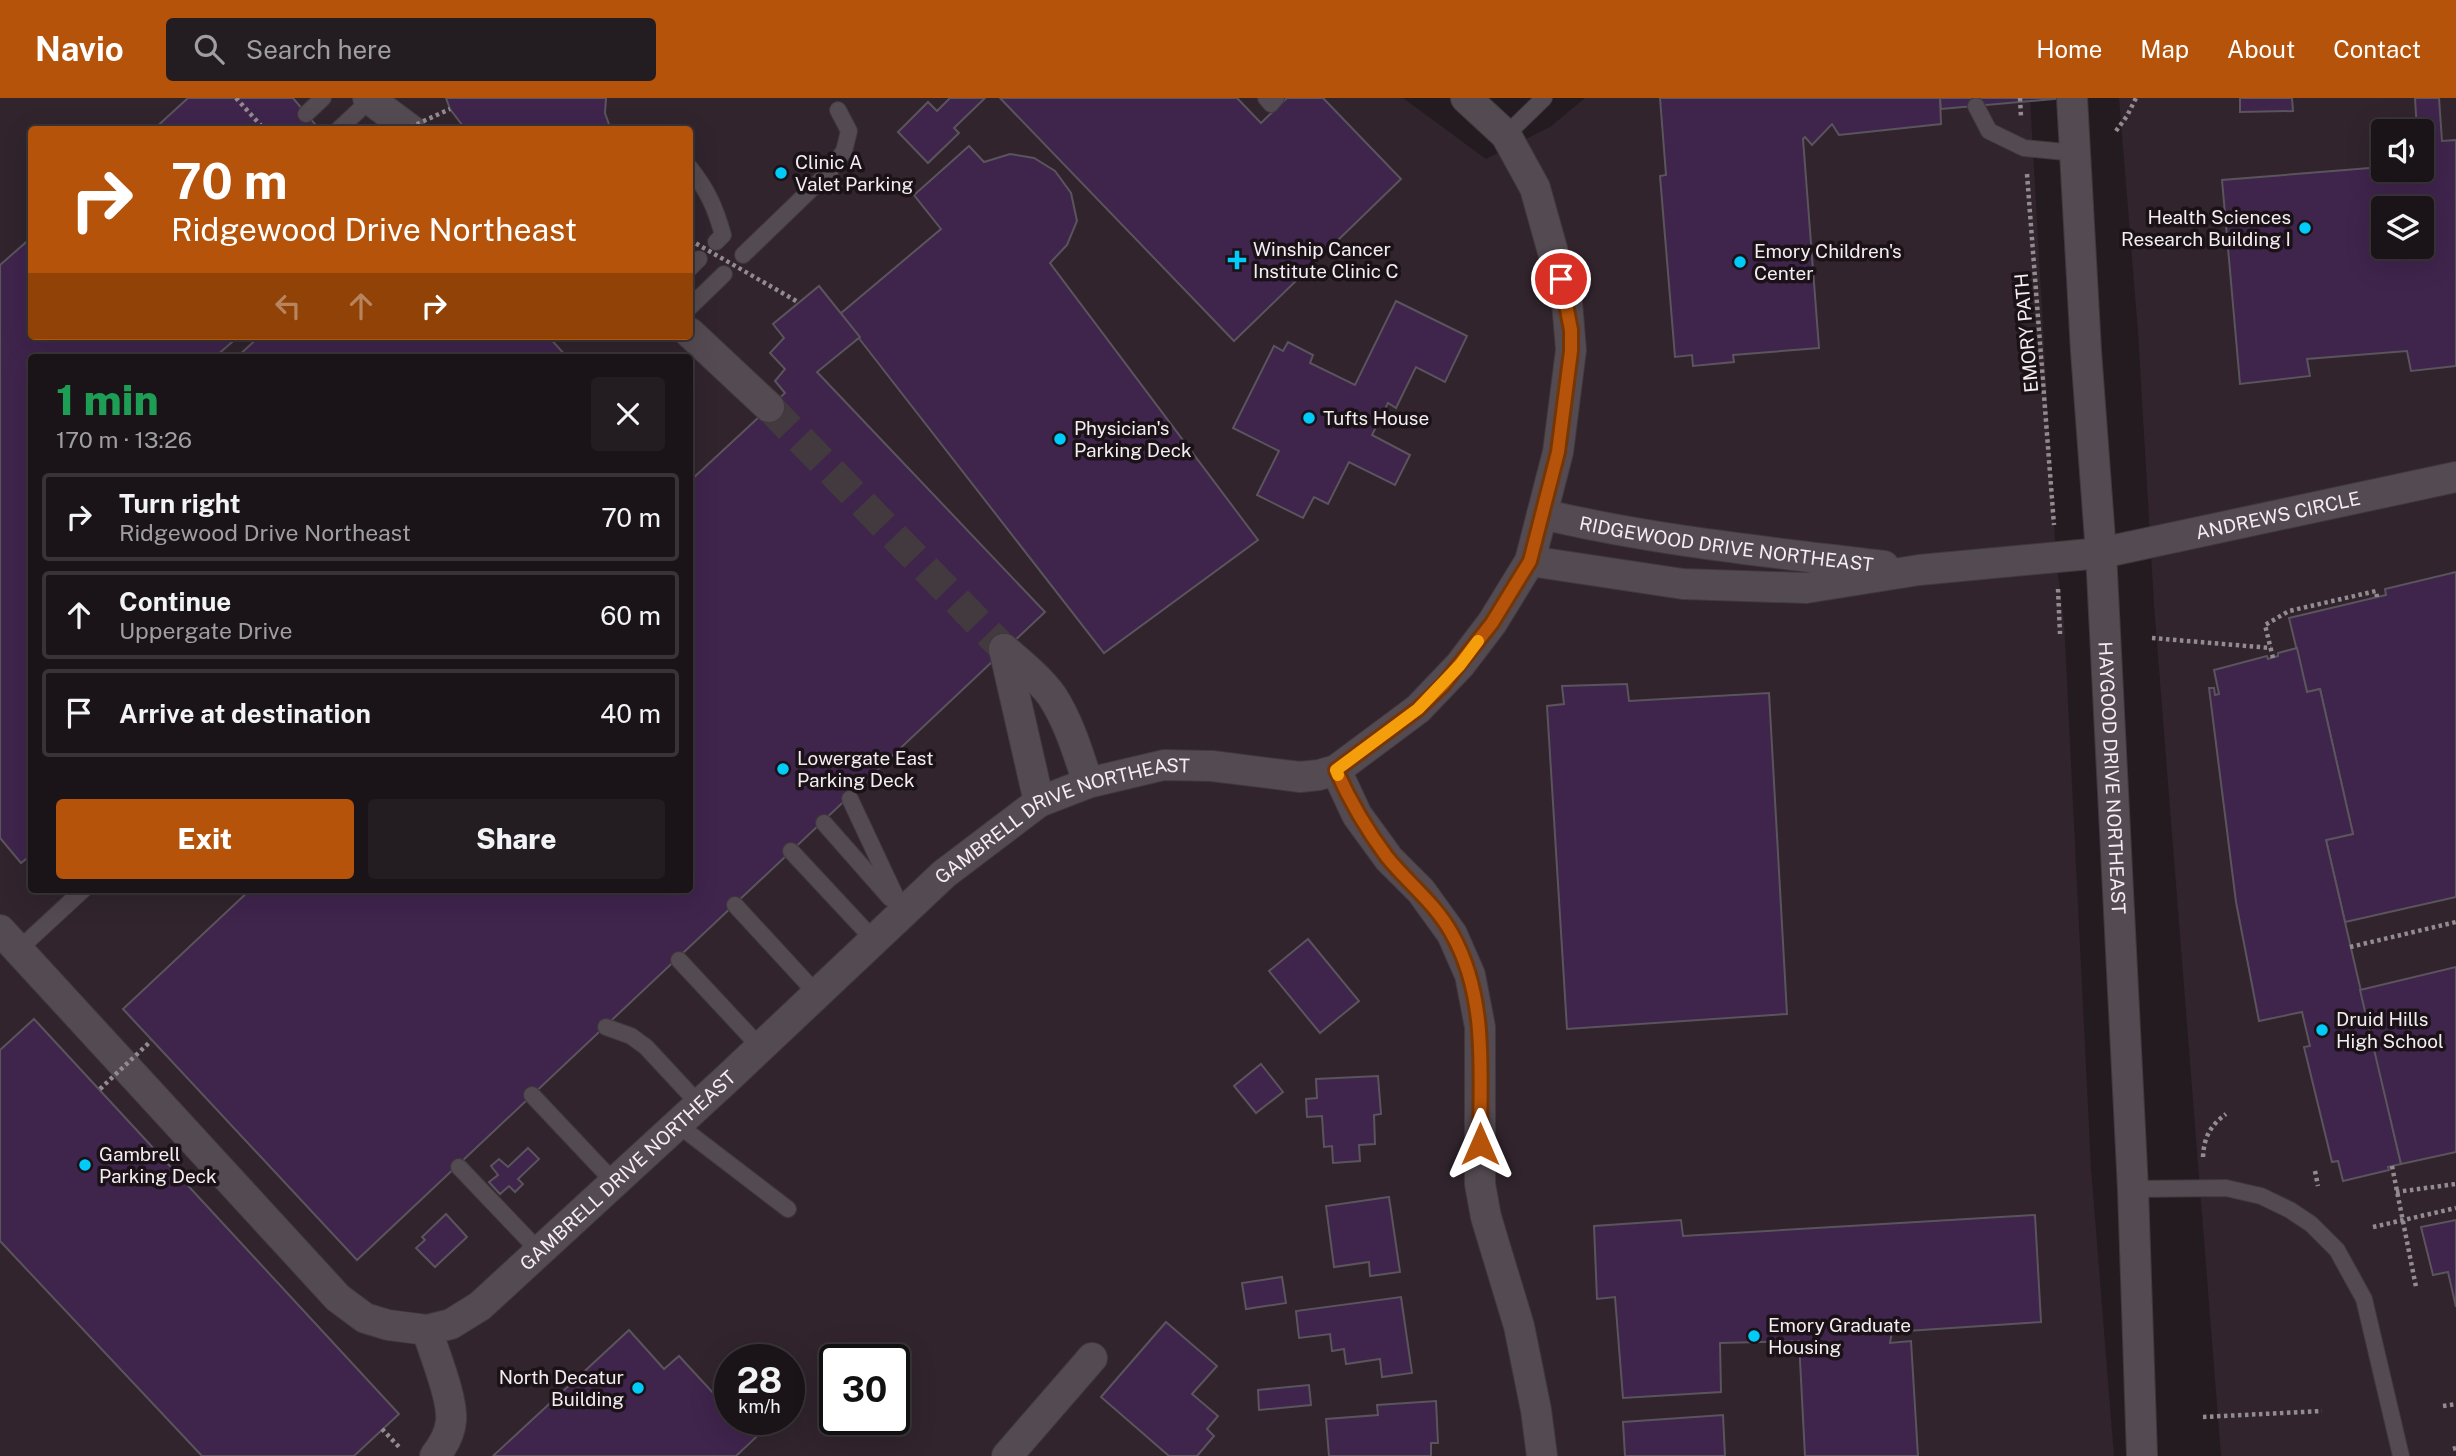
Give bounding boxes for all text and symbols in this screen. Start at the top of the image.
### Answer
search box [166,18,656,81]
text: Navio [35,30,124,68]
icon: search [190,30,228,68]
text: Search here [246,34,392,65]
text: Home [2036,35,2102,63]
text: Map [2140,35,2189,63]
text: About [2227,35,2295,63]
text: Contact [2333,35,2421,63]
map controls [2371,119,2434,259]
button: sound [2371,119,2434,182]
place label: Clinic A Valet Parking [795,151,913,195]
text: 70 m [171,152,288,210]
icon: right [56,154,147,245]
marker: Clinic A Valet Parking [773,165,789,181]
button: layers [2371,196,2434,259]
place label: Health Sciences Research Building I [2121,206,2291,250]
text: Ridgewood Drive Northeast [171,211,577,248]
marker: Health Sciences Research Building I [2297,220,2313,236]
place label: Winship Cancer Institute Clinic C [1253,238,1399,282]
place label: Emory Children's Center [1754,240,1902,284]
pin [1531,249,1591,309]
marker: Winship Cancer Institute Clinic C [1227,250,1247,270]
marker: Emory Children's Center [1732,254,1748,270]
icon: arrive [1542,260,1580,298]
street label: EMORY PATH [2010,272,2042,394]
icon: left [269,287,307,325]
icon: ahead [342,287,380,325]
icon: right [415,287,453,325]
text: 1 min [56,375,159,424]
button: close [591,377,665,451]
place label: Tufts House [1323,407,1429,429]
marker: Tufts House [1301,410,1317,426]
place label: Physician's Parking Deck [1074,417,1192,461]
text: 170 m · 13:26 [56,426,192,453]
marker: Physician's Parking Deck [1052,431,1068,447]
street label: ANDREWS CIRCLE [2194,487,2362,543]
text: Turn right [119,488,241,519]
icon: right [60,498,98,536]
text: 70 m [601,502,661,533]
street label: RIDGEWOOD DRIVE NORTHEAST [1577,512,1875,576]
text: Ridgewood Drive Northeast [119,519,411,546]
text: Continue [119,586,231,617]
icon: ahead [60,596,98,634]
text: 60 m [600,600,661,631]
text: Uppergate Drive [119,617,292,644]
street label: HAYGOOD DRIVE NORTHEAST [2094,641,2130,915]
icon: arrive [60,694,98,732]
text: Arrive at destination [119,698,371,729]
text: 40 m [600,698,661,729]
place label: Lowergate East Parking Deck [797,747,934,791]
street label: GAMBRELL DRIVE NORTHEAST [930,754,1190,888]
marker: Lowergate East Parking Deck [775,761,791,777]
button: Exit [56,799,354,879]
button: Share [368,799,665,879]
place label: Druid Hills High School [2336,1008,2444,1052]
marker: Druid Hills High School [2314,1022,2330,1038]
street label: GAMBRELL DRIVE NORTHEAST [515,1066,740,1275]
position arrow [1443,1107,1517,1181]
place label: Gambrell Parking Deck [99,1143,217,1187]
marker: Gambrell Parking Deck [77,1157,93,1173]
place label: Emory Graduate Housing [1768,1314,1911,1358]
marker: Emory Graduate Housing [1746,1328,1762,1344]
speed limit sign: 30 [819,1344,910,1435]
text: 28 [737,1360,782,1401]
place label: North Decatur Building [499,1366,624,1410]
marker: North Decatur Building [630,1380,646,1396]
text: km/h [738,1396,781,1417]

